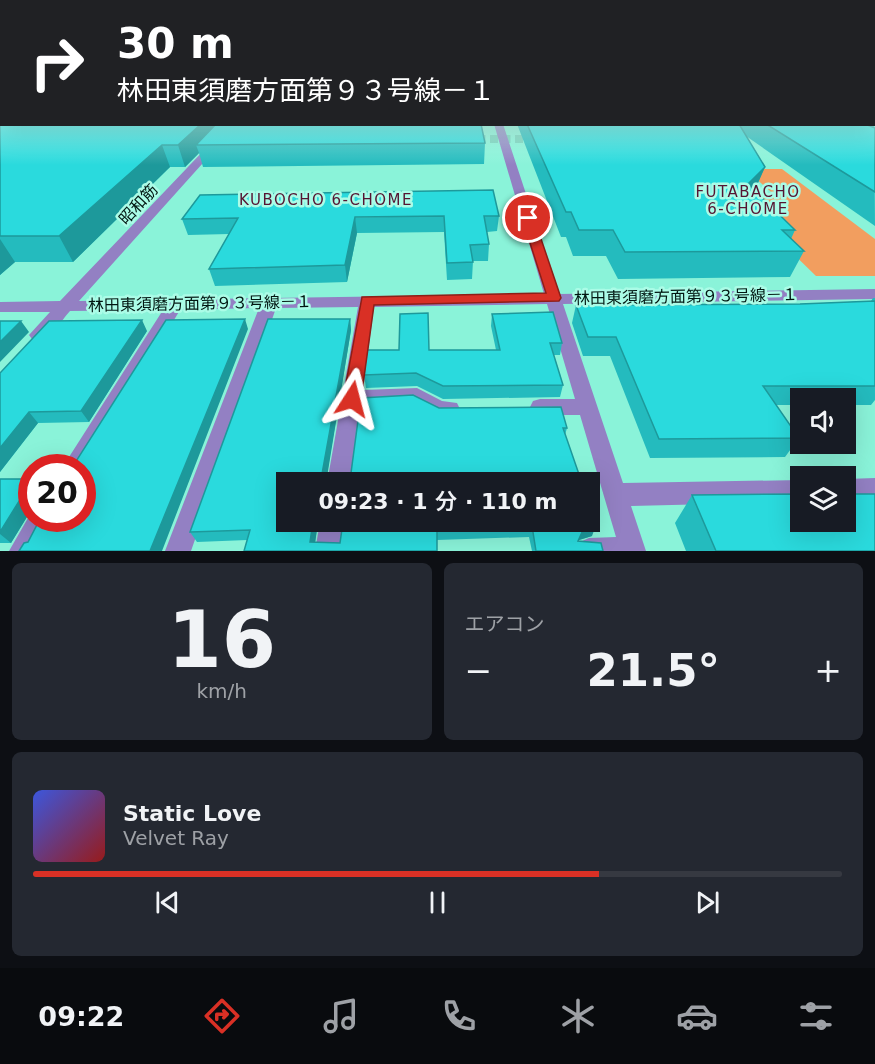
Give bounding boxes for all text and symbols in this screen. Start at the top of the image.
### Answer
text: 30 m [117,19,234,68]
icon: right [18,24,96,102]
text: 林田東須磨方面第９３号線－１ [117,75,495,106]
street label: 昭和筋 [115,180,162,228]
district label: FUTABACHO 6-CHOME [695,183,801,218]
district label: KUBOCHO 6-CHOME [239,191,413,209]
pin [502,192,553,243]
icon: arrive [511,201,544,234]
street label: 林田東須磨方面第９３号線－１ [574,285,798,308]
street label: 林田東須磨方面第９３号線－１ [88,292,312,315]
position arrow [320,367,384,431]
map controls [790,388,856,532]
button: sound [790,388,856,454]
speed limit sign: 20 [18,454,96,532]
button: layers [790,466,856,532]
text: 09:23 · 1 分 · 110 m [319,489,557,514]
text: 16 [167,595,276,685]
text: エアコン [465,612,545,636]
text: 21.5° [586,644,720,697]
text: − [465,651,492,690]
text: + [814,651,842,690]
text: km/h [197,679,247,703]
text: Static Love [123,801,261,826]
text: Velvet Ray [123,826,229,850]
icon: previous [151,886,184,919]
icon: pause [421,886,454,919]
icon: next [691,886,724,919]
icon: directions [201,995,243,1037]
icon: music [320,995,362,1037]
icon: phone [438,995,480,1037]
icon: climate [557,995,599,1037]
icon: car [676,995,718,1037]
icon: filters [795,995,837,1037]
text: 09:22 [38,1001,124,1032]

